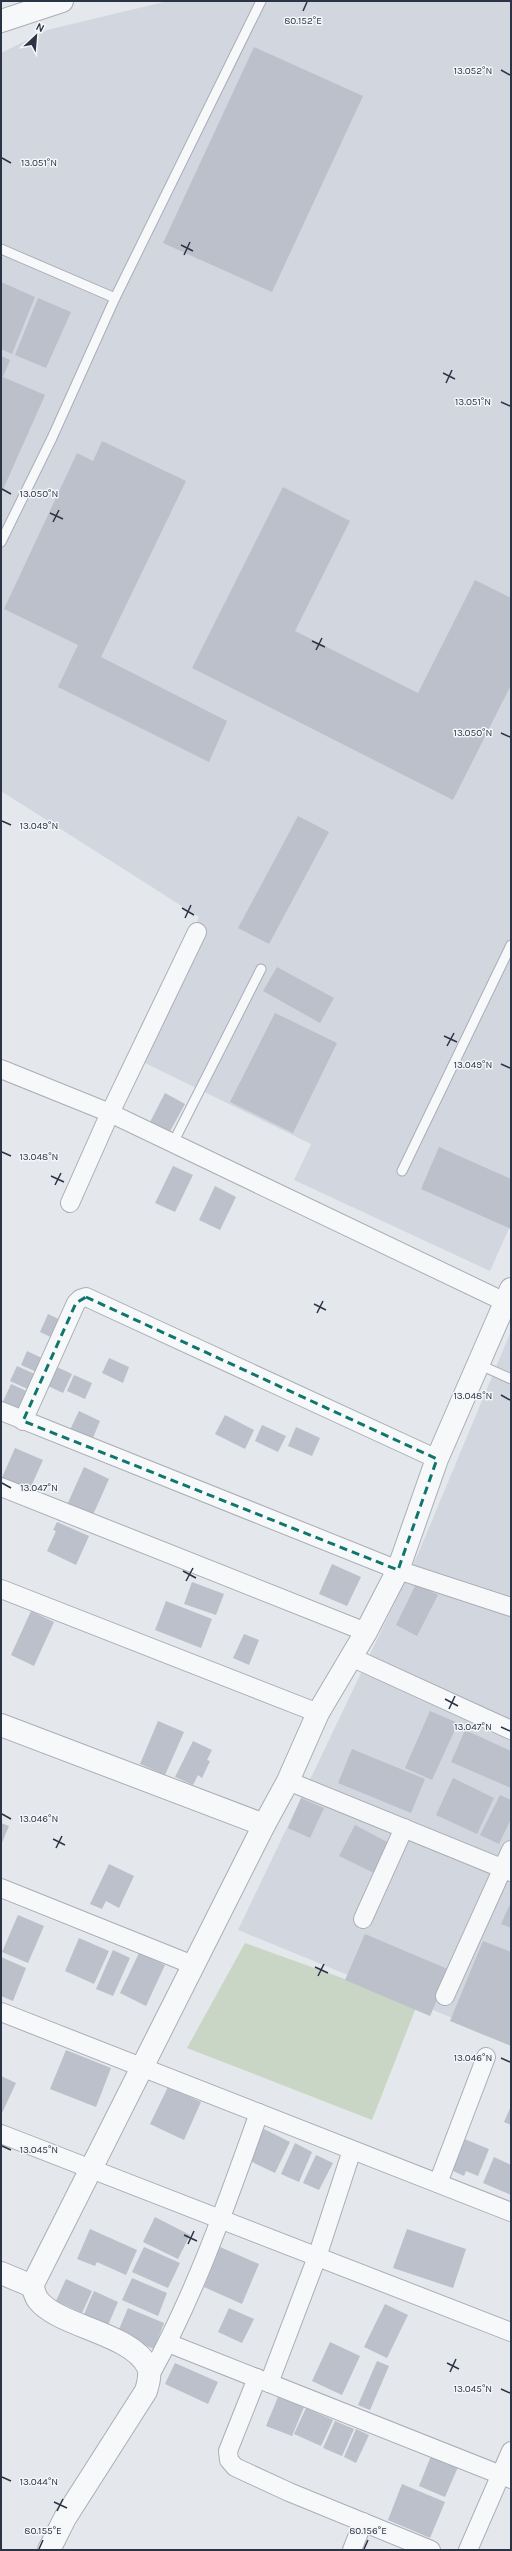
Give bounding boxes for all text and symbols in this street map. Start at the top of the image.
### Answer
text: 80.152°E [284,15,322,27]
north arrow [16,16,56,56]
text: N [34,20,47,35]
text: 13.052°N [454,65,492,77]
text: 13.051°N [21,157,57,169]
text: 13.051°N [455,396,491,408]
text: 13.050°N [20,488,58,500]
text: 13.050°N [454,727,492,739]
text: 13.049°N [20,820,58,832]
text: 13.049°N [454,1059,492,1071]
text: 13.048°N [20,1151,58,1163]
text: 13.048°N [454,1390,492,1402]
text: 13.047°N [20,1482,58,1494]
text: 13.047°N [454,1721,492,1733]
text: 13.046°N [20,1813,58,1825]
text: 13.046°N [454,2052,492,2064]
text: 13.045°N [20,2144,58,2156]
text: 13.045°N [454,2383,492,2395]
text: 13.044°N [20,2476,58,2488]
text: 80.155°E [24,2525,62,2537]
text: 80.156°E [349,2525,387,2537]

